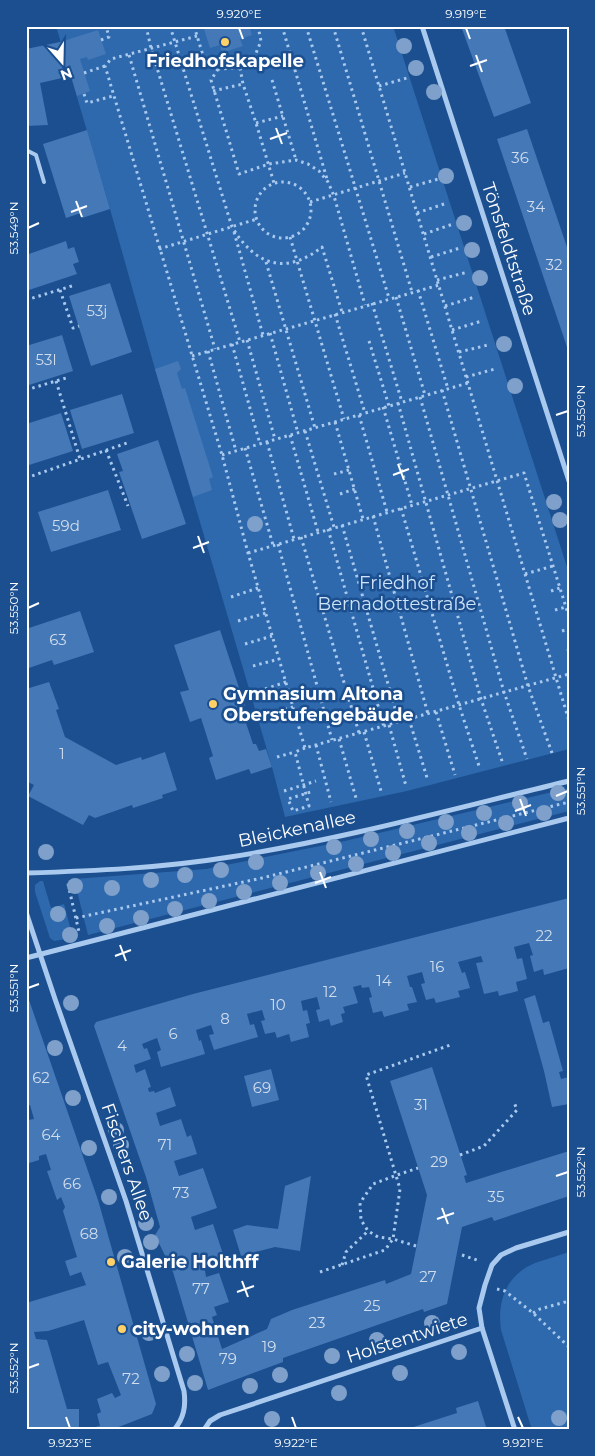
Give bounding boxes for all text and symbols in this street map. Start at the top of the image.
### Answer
text: 9.920°E [217,6,261,21]
text: 9.919°E [445,6,487,21]
marker: Friedhofskapelle [219,36,231,48]
north arrow [38,38,88,88]
place label: Friedhofskapelle [146,50,304,72]
text: N [58,64,75,85]
house number: 36 [511,148,529,167]
street label: Tönsfeldtstraße [477,180,541,318]
house number: 34 [527,197,545,216]
text: 53.549°N [6,202,21,254]
house number: 32 [546,255,562,274]
house number: 53j [87,301,107,320]
house number: 53l [36,350,56,369]
text: 53.550°N [573,385,588,437]
house number: 59d [52,516,80,535]
park label: Friedhof Bernadottestraße [318,572,477,615]
text: 53.550°N [6,582,21,634]
house number: 63 [49,630,67,649]
place label: Gymnasium Altona Oberstufengebäude [223,683,414,726]
marker: Gymnasium Altona Oberstufengebäude [207,698,219,710]
house number: 1 [59,744,65,763]
text: 53.551°N [573,767,588,815]
street label: Bleickenallee [236,806,358,852]
house number: 22 [535,926,553,945]
house number: 16 [430,957,444,976]
text: 53.551°N [6,964,21,1012]
house number: 14 [376,971,392,990]
house number: 12 [323,982,337,1001]
house number: 10 [270,995,286,1014]
house number: 8 [220,1009,230,1028]
house number: 6 [168,1024,178,1043]
house number: 4 [117,1036,127,1055]
house number: 62 [32,1068,50,1087]
house number: 69 [253,1078,271,1097]
house number: 31 [414,1095,428,1114]
street label: Fischers Allee [97,1100,157,1224]
house number: 64 [41,1125,61,1144]
house number: 71 [158,1135,172,1154]
text: 53.552°N [573,1146,588,1198]
house number: 29 [430,1152,448,1171]
house number: 66 [63,1174,81,1193]
house number: 73 [172,1183,190,1202]
house number: 35 [488,1187,504,1206]
house number: 68 [80,1224,98,1243]
place label: Galerie Holthff [121,1251,259,1273]
marker: Galerie Holthff [105,1256,117,1268]
house number: 27 [419,1267,437,1286]
house number: 77 [192,1279,210,1298]
house number: 25 [363,1296,381,1315]
street label: Holstentwiete [344,1308,470,1368]
house number: 23 [309,1313,325,1332]
place label: city-wohnen [132,1318,250,1340]
marker: city-wohnen [116,1323,128,1335]
house number: 19 [262,1337,276,1356]
text: 53.552°N [6,1342,21,1394]
house number: 79 [219,1349,237,1368]
house number: 72 [122,1369,140,1388]
text: 9.923°E [48,1435,92,1450]
text: 9.922°E [274,1435,318,1450]
text: 9.921°E [502,1435,544,1450]

